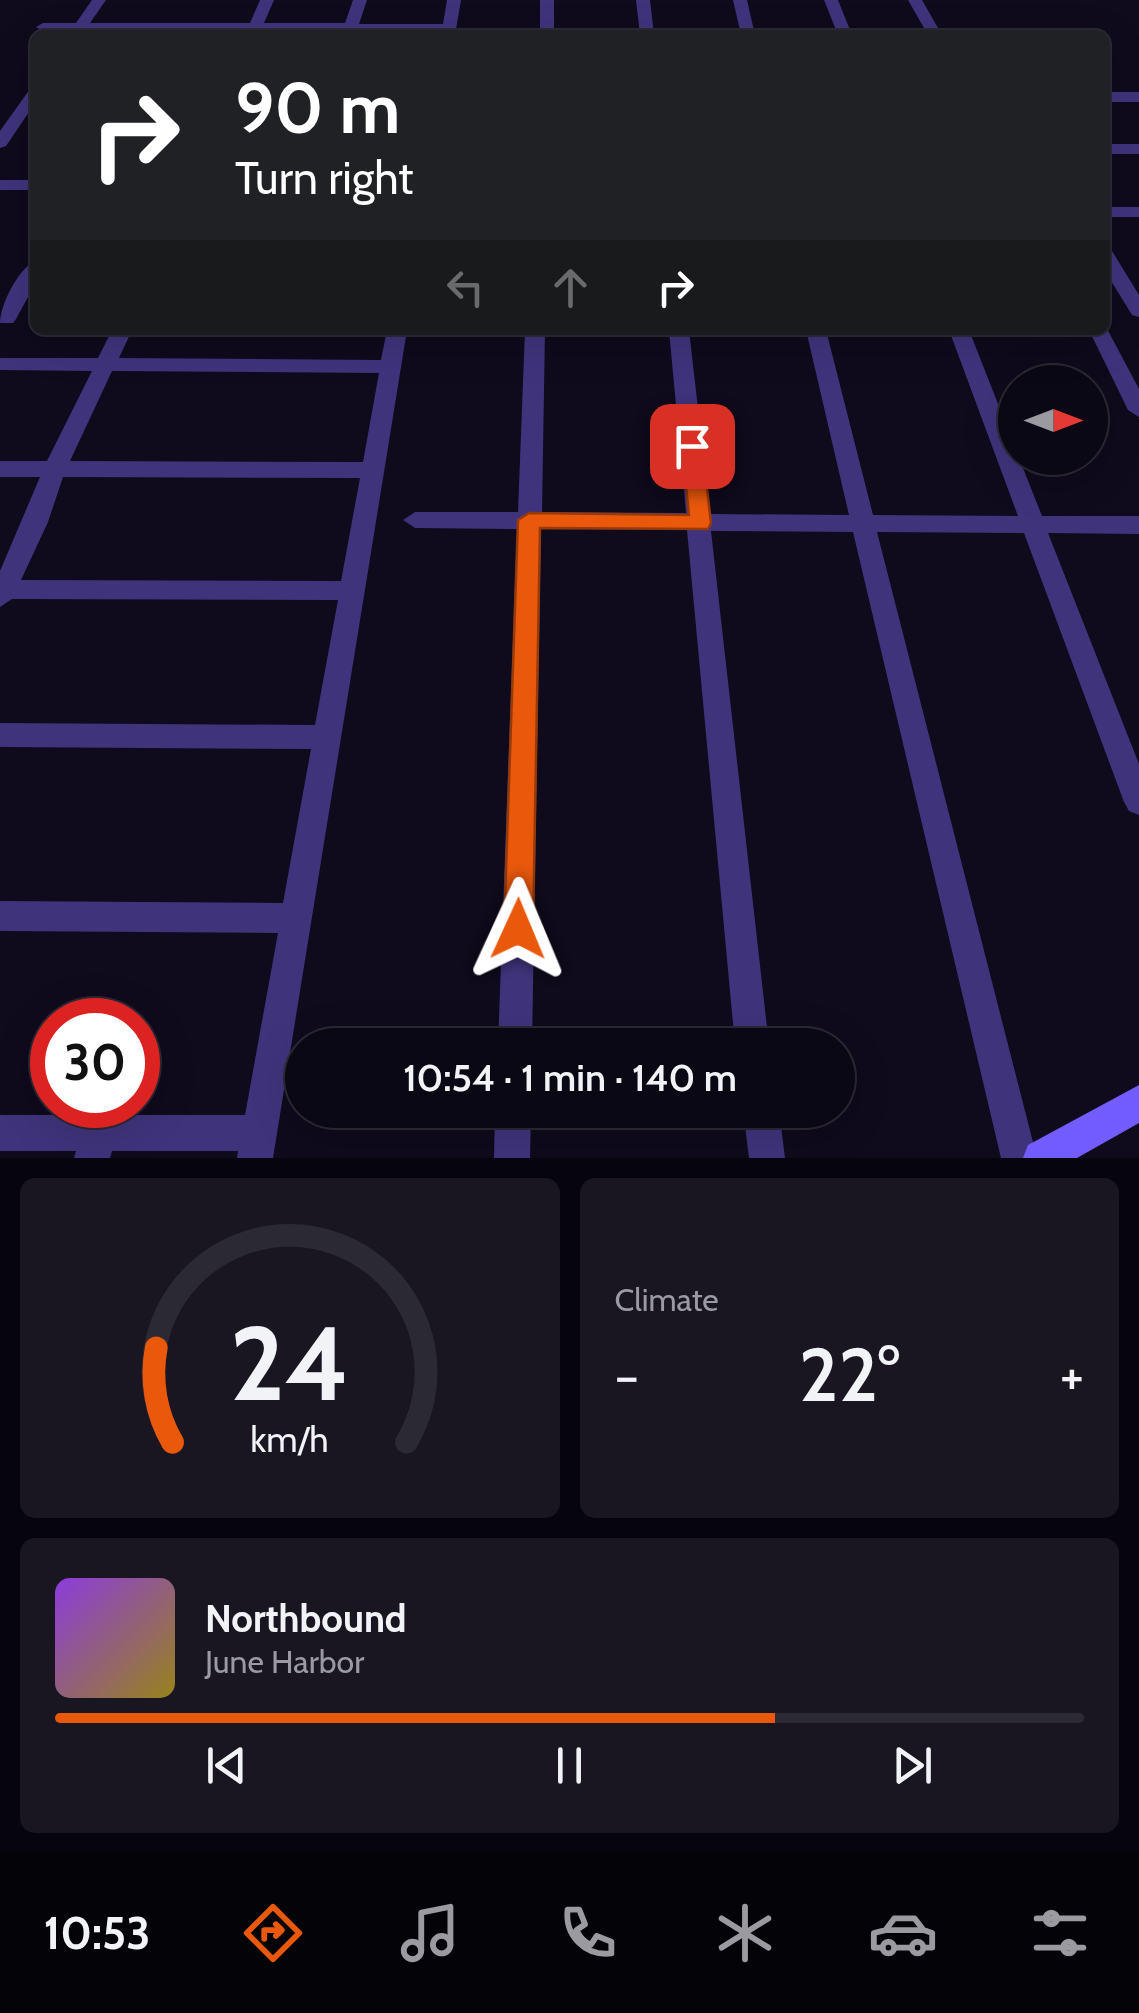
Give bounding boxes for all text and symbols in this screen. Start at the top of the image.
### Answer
text: 90 m [235,65,400,151]
icon: right [70,70,200,200]
text: Turn right [235,151,414,205]
icon: left [438,260,493,315]
icon: ahead [543,260,598,315]
icon: right [648,260,703,315]
north arrow [998,365,1108,475]
map controls [998,365,1108,475]
pin [650,404,735,489]
icon: arrive [665,419,720,474]
position arrow [466,877,570,981]
speed limit sign: 30 [30,998,160,1128]
text: 10:54 · 1 min · 140 m [403,1054,737,1101]
text: Climate [615,1280,719,1319]
text: 24 [230,1300,350,1426]
text: 22° [799,1329,900,1420]
text: − [615,1342,639,1409]
text: + [1060,1342,1084,1409]
text: km/h [251,1418,329,1461]
text: Northbound [205,1595,407,1642]
text: June Harbor [205,1642,364,1681]
icon: previous [199,1738,254,1793]
icon: pause [542,1738,597,1793]
icon: next [885,1738,940,1793]
icon: directions [238,1898,308,1968]
icon: music [395,1898,465,1968]
icon: phone [553,1898,623,1968]
icon: climate [710,1898,780,1968]
icon: car [868,1898,938,1968]
icon: filters [1025,1898,1095,1968]
text: 10:53 [44,1906,151,1960]

